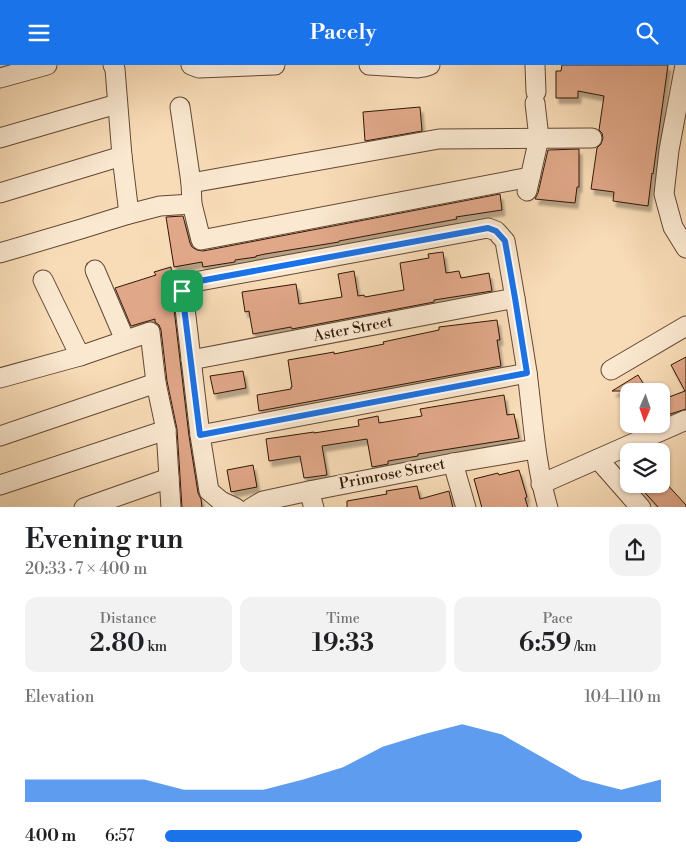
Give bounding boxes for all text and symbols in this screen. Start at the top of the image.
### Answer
icon: menu [25,19,53,47]
text: Pacely [310,19,376,46]
icon: search [633,19,661,47]
pin [161,270,203,312]
icon: arrive [168,277,196,305]
street label: Aster Street [311,312,395,346]
north arrow [620,383,670,433]
map controls [620,383,670,493]
button: layers [620,443,670,493]
street label: Primrose Street [337,454,447,494]
text: Evening run [25,522,184,557]
button: share [609,524,661,576]
text: 20:33 · 7 × 400 m [25,559,147,579]
text: Distance [100,610,157,628]
text: Time [326,610,360,628]
text: Pace [543,610,573,628]
text: 2.80 [90,628,145,659]
text: 19:33 [312,628,374,659]
text: 6:59 [519,628,571,659]
text: km [145,638,167,656]
text: /km [571,638,596,656]
text: Elevation [25,687,94,707]
text: 104–110 m [584,687,661,707]
text: 400 m [25,826,76,846]
text: 6:57 [105,826,135,846]

